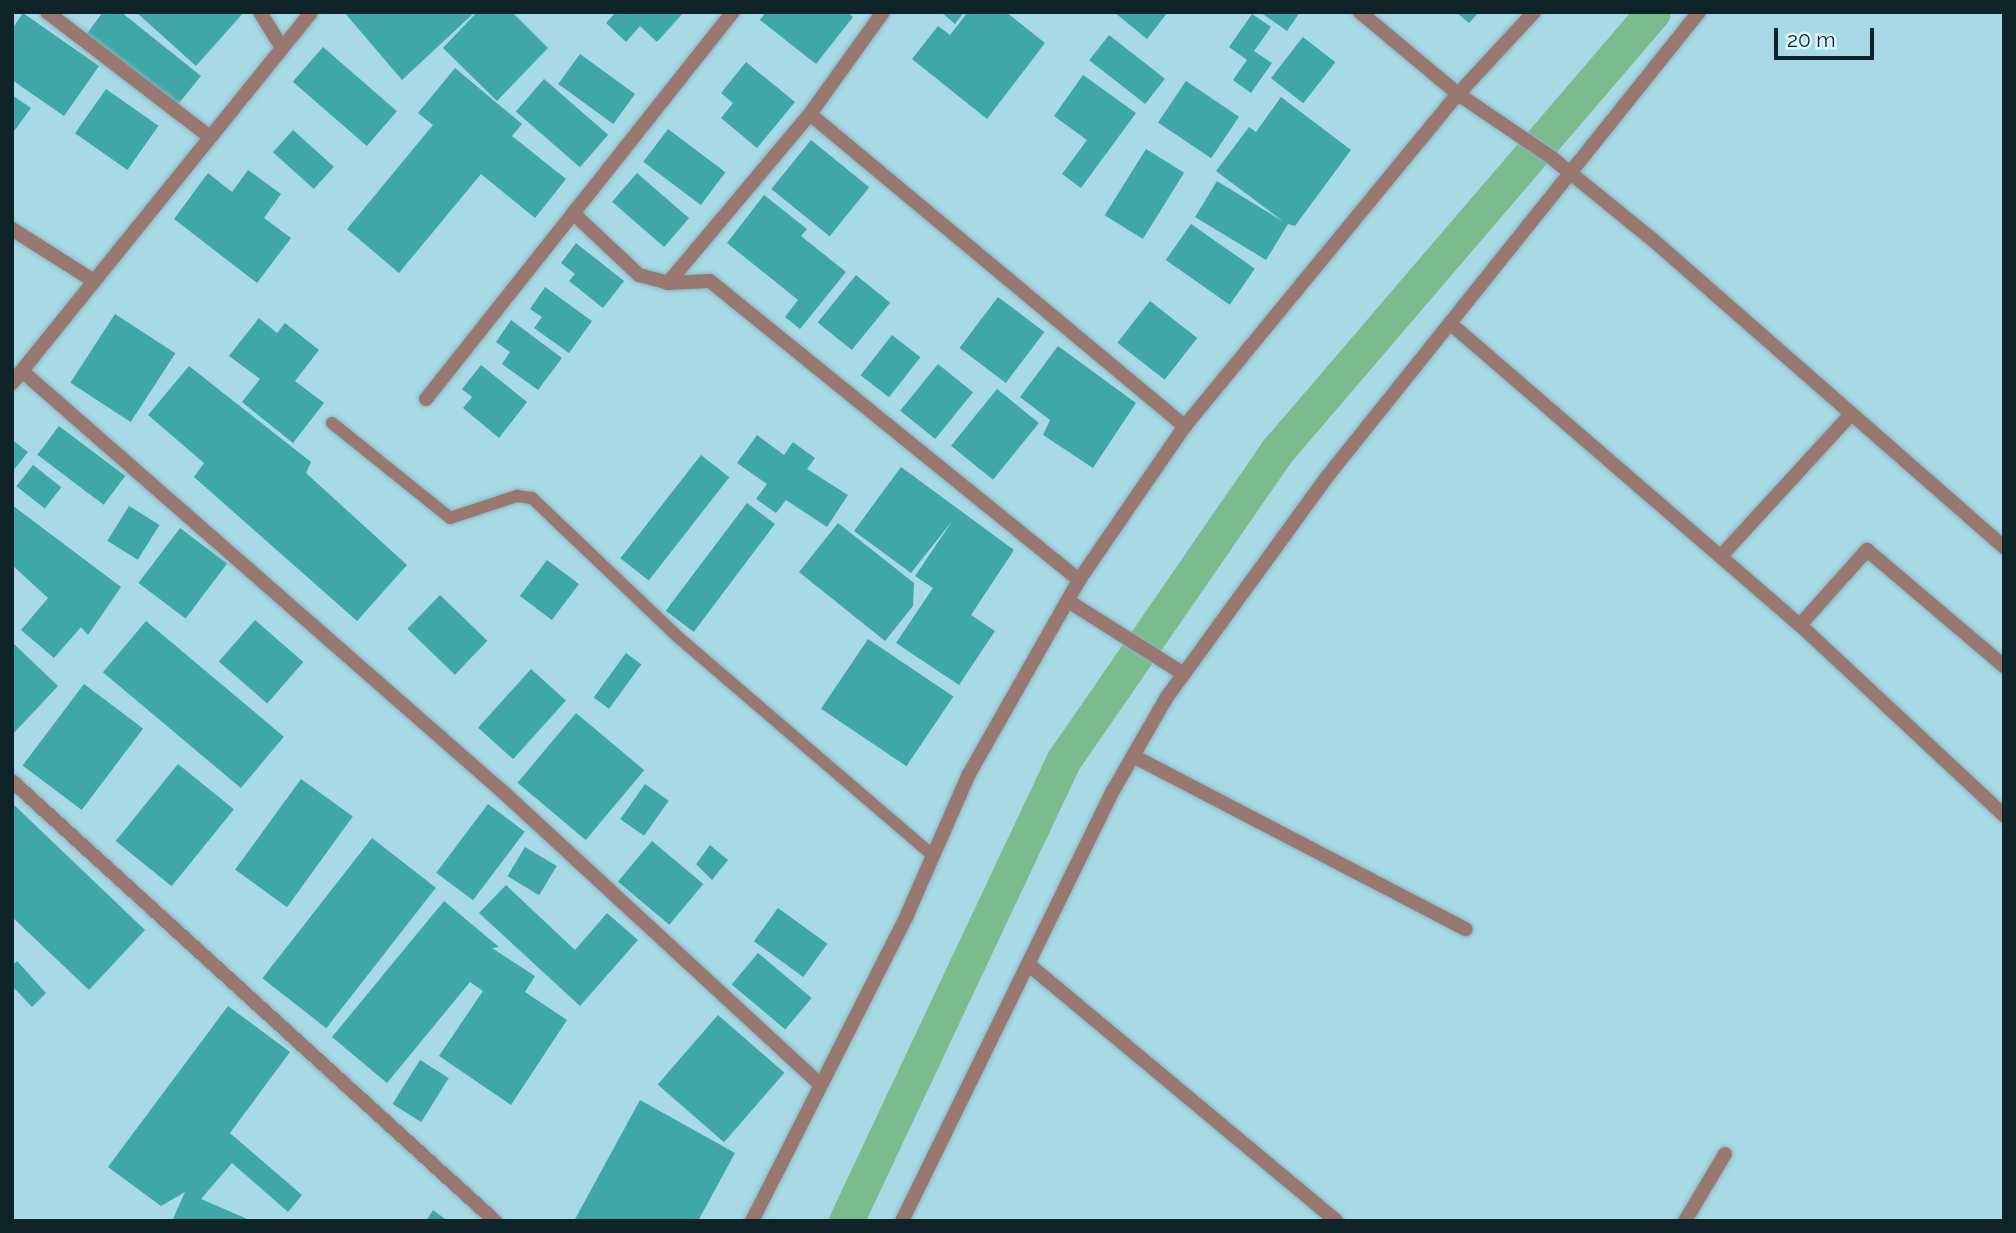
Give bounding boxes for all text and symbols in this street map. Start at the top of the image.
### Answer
scale bar [1778,14,1878,58]
text: 20 m [1787,27,1835,52]

